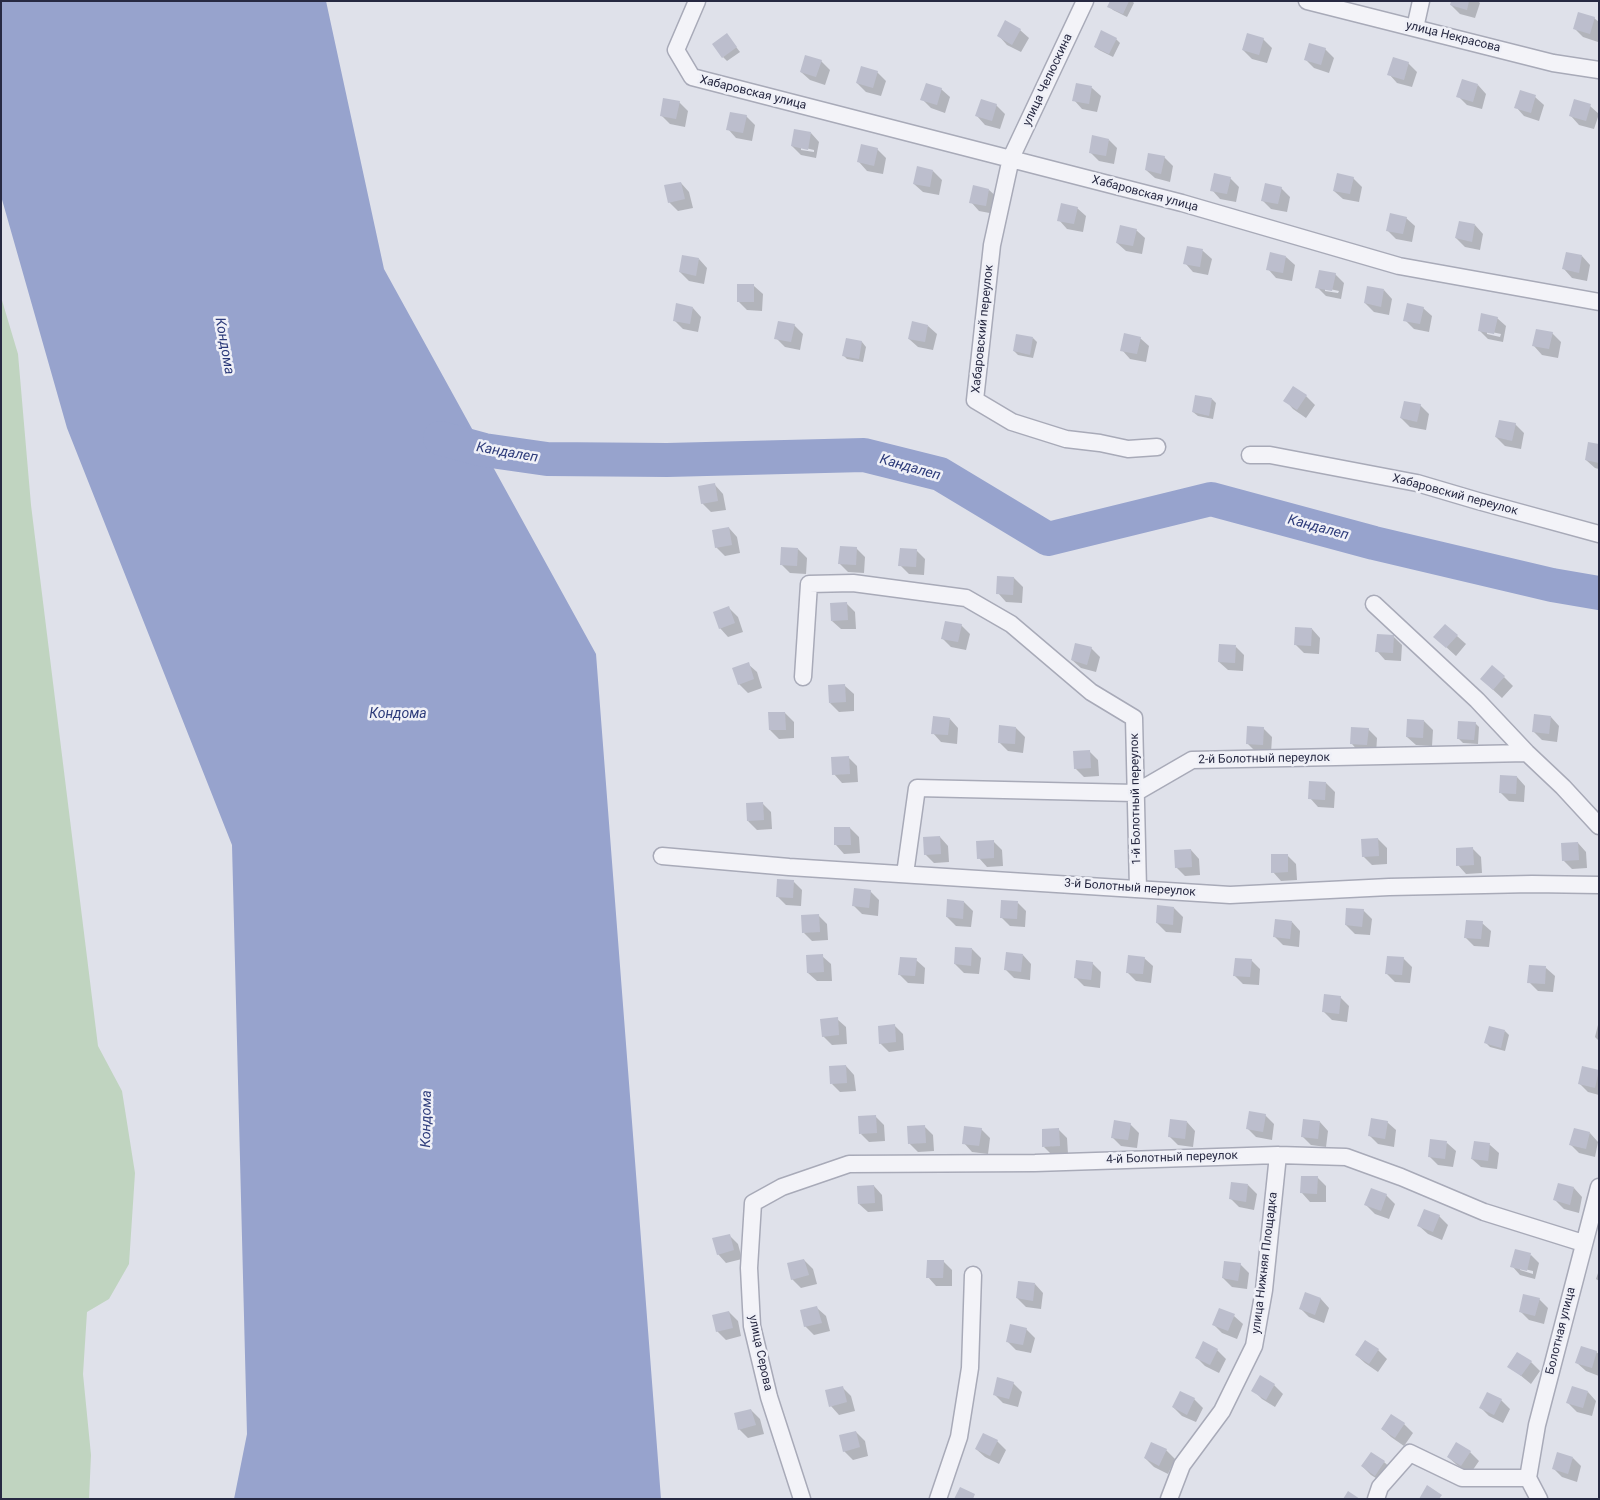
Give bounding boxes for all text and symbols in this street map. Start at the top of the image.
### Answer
street label: улица Некрасова [1404,18,1502,56]
street label: улица Челюскина [1020,31,1076,129]
street label: Хабаровская улица [698,73,808,113]
street label: Хабаровская улица [1090,173,1200,215]
street label: Хабаровский переулок [969,264,997,394]
water label: Кондома [211,316,237,376]
water label: Кандалеп [475,439,539,467]
water label: Кандалеп [878,451,942,485]
street label: Хабаровский переулок [1391,471,1519,519]
water label: Кандалеп [1286,512,1350,544]
water label: Кондома [369,706,427,722]
street label: 1-й Болотный переулок [1128,733,1144,865]
street label: 2-й Болотный переулок [1198,751,1330,767]
street label: 3-й Болотный переулок [1064,876,1196,900]
water label: Кондома [418,1090,436,1148]
street label: 4-й Болотный переулок [1106,1149,1238,1167]
street label: улица Нижняя Площадка [1249,1191,1281,1335]
street label: Болотная улица [1543,1286,1579,1376]
street label: улица Серова [745,1314,775,1392]

